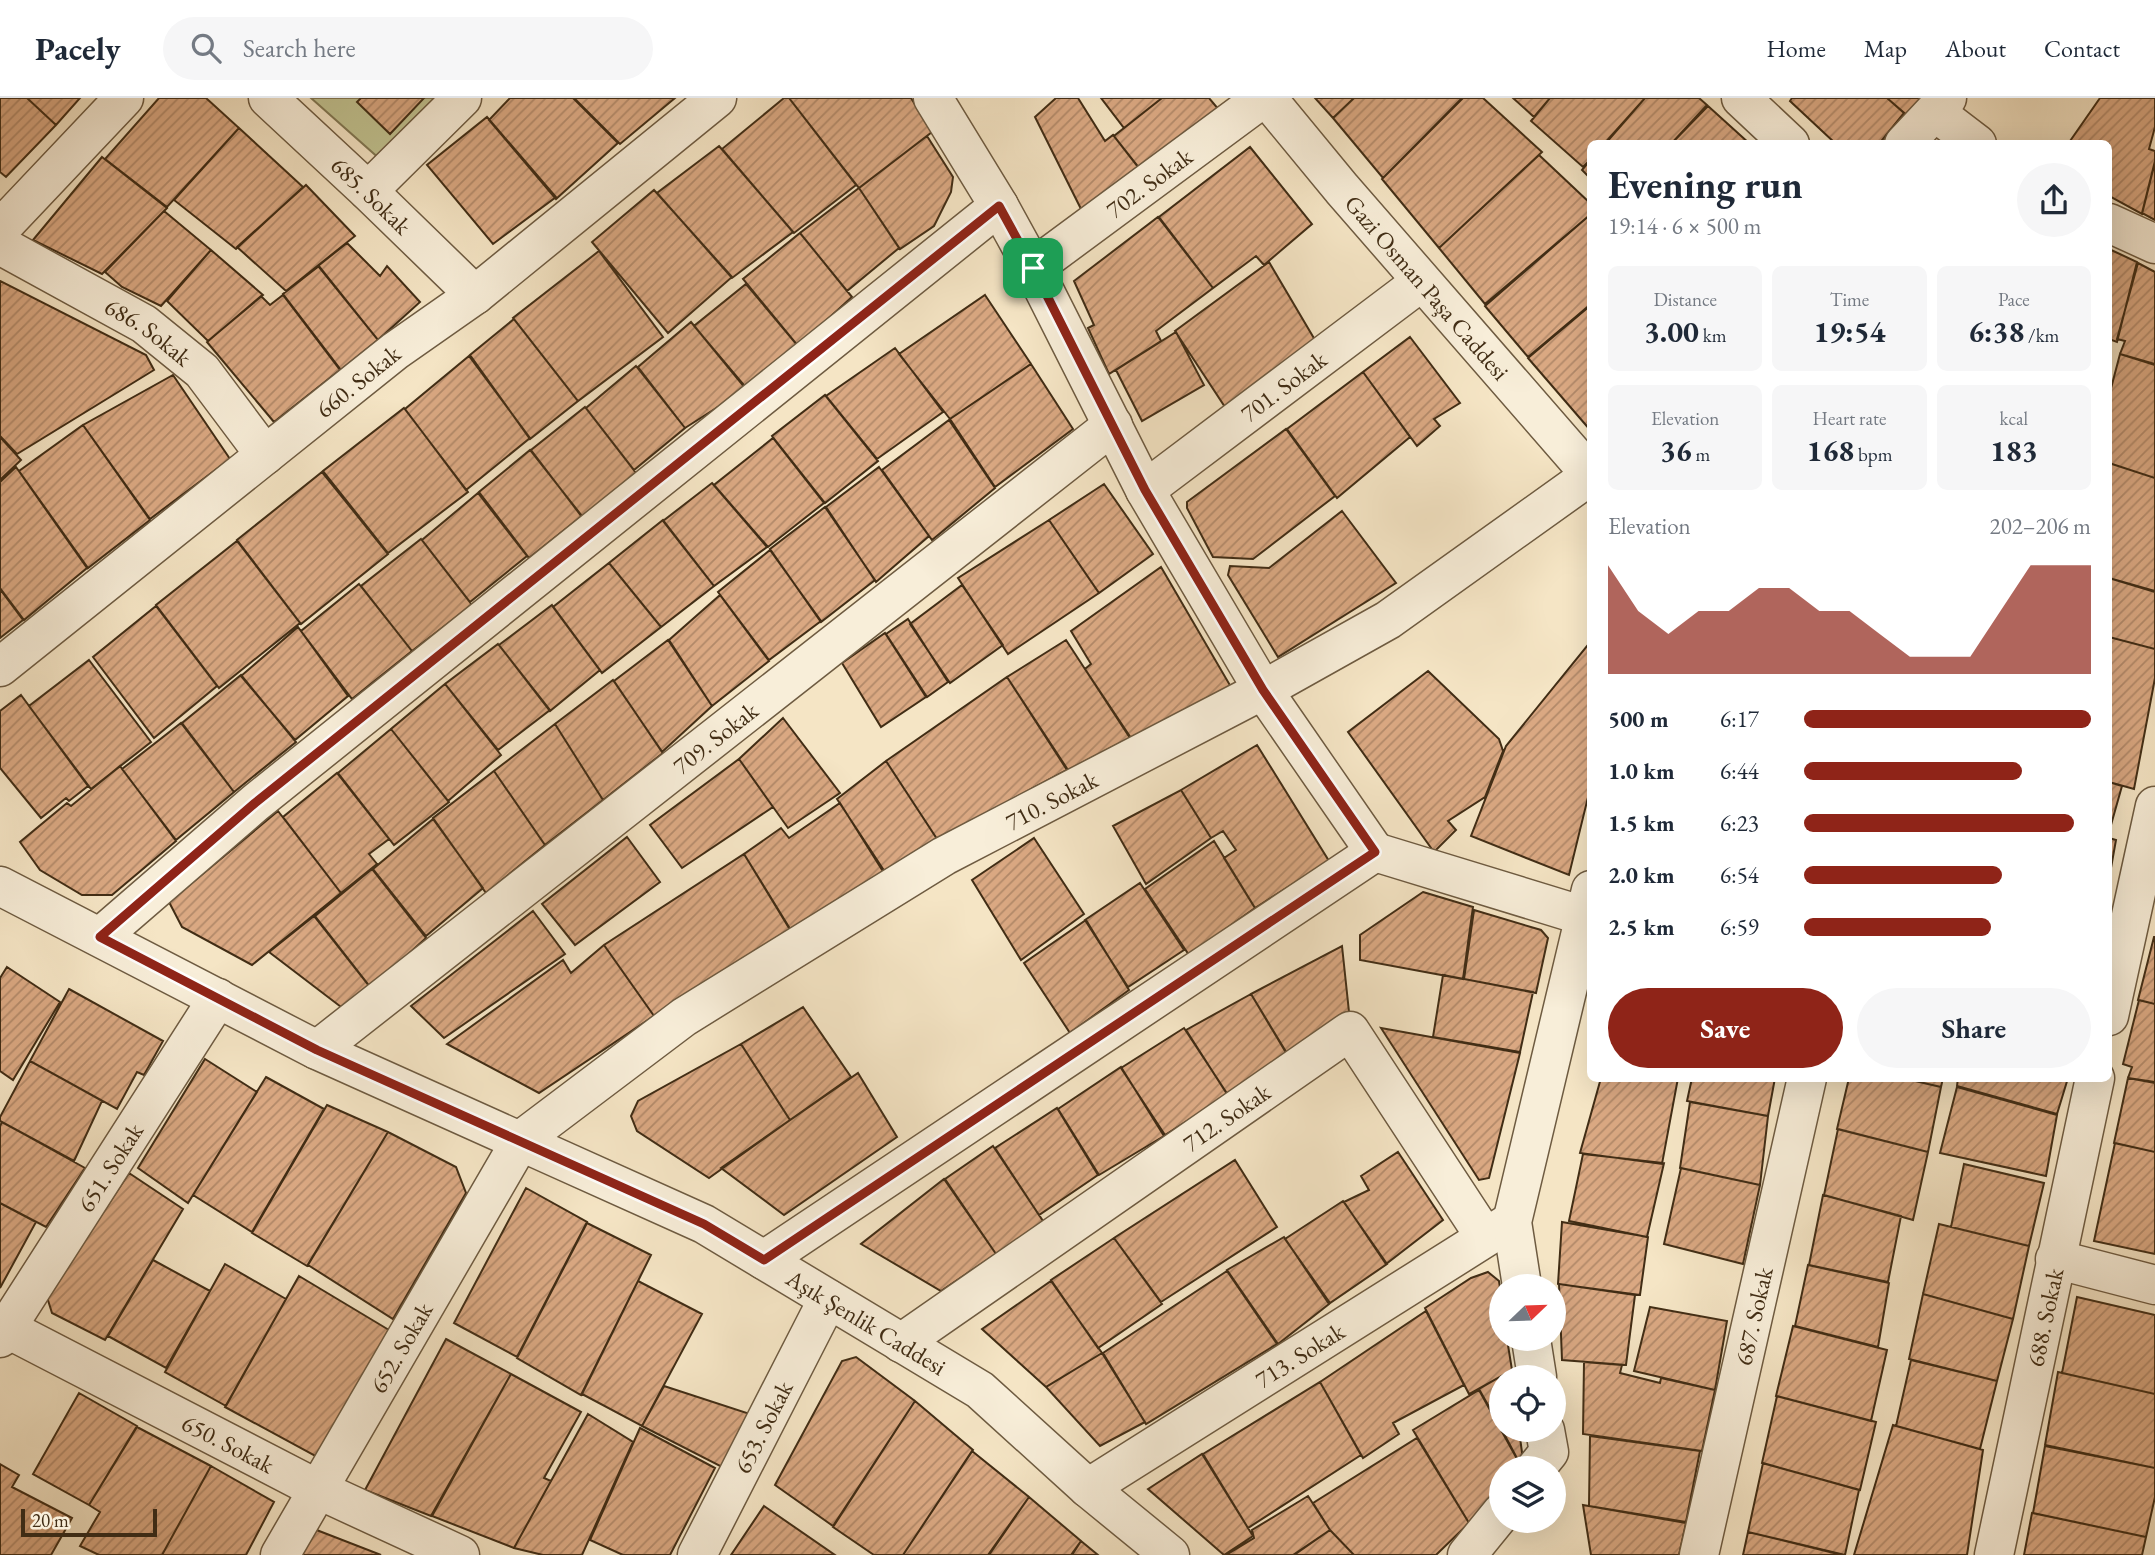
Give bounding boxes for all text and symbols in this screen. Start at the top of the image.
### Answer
search box [163,17,653,80]
text: Pacely [35,27,121,70]
icon: search [187,29,225,67]
text: Search here [243,31,356,65]
text: Home [1766,33,1826,64]
text: Map [1864,33,1907,64]
text: About [1945,33,2006,64]
text: Contact [2044,33,2120,64]
street label: 702. Sokak [1099,140,1199,225]
street label: 685. Sokak [325,149,419,241]
text: Evening run [1608,160,1803,209]
button: share [2017,163,2091,237]
street label: Gazi Osman Paşa Caddesi [1338,188,1517,386]
text: 19:14 · 6 × 500 m [1608,211,1761,241]
pin [1003,238,1063,298]
icon: arrive [1014,249,1052,287]
text: Distance [1653,287,1717,312]
text: Time [1830,287,1869,312]
text: Pace [1998,287,2030,312]
street label: 686. Sokak [100,290,199,373]
text: 3.00 [1644,312,1699,351]
text: 19:54 [1814,312,1885,351]
text: 6:38 [1968,312,2024,351]
text: km [1699,323,1726,348]
text: /km [2024,323,2059,348]
street label: 660. Sokak [309,337,407,424]
street label: 701. Sokak [1234,343,1333,428]
text: Elevation [1651,406,1719,431]
text: Heart rate [1813,406,1886,431]
text: kcal [2000,406,2028,431]
text: 36 [1660,431,1692,470]
text: 168 [1807,431,1854,470]
text: 183 [1990,431,2038,470]
text: m [1692,442,1710,467]
text: bpm [1854,442,1892,467]
text: Elevation [1608,511,1691,541]
text: 202–206 m [1990,511,2091,541]
street label: 709. Sokak [666,694,764,781]
text: 500 m [1608,704,1669,734]
text: 6:17 [1720,704,1759,734]
text: 1.0 km [1608,756,1675,786]
text: 6:44 [1720,756,1759,786]
street label: 710. Sokak [1000,763,1103,837]
text: 1.5 km [1608,808,1675,838]
text: 6:23 [1720,808,1759,838]
text: 2.0 km [1608,860,1675,890]
text: 6:54 [1720,860,1759,890]
text: 2.5 km [1608,912,1675,942]
text: 6:59 [1720,912,1759,942]
button: Save [1608,988,1843,1068]
button: Share [1857,988,2091,1068]
street label: 712. Sokak [1176,1075,1277,1158]
street label: 651. Sokak [70,1116,150,1217]
street label: Aşık Şenlik Caddesi [780,1261,952,1382]
street label: 687. Sokak [1727,1263,1779,1368]
street label: 688. Sokak [2019,1265,2070,1369]
north arrow [1489,1274,1566,1351]
map controls [1489,1274,1566,1533]
street label: 652. Sokak [362,1296,439,1398]
street label: 713. Sokak [1249,1315,1351,1394]
button: locate [1489,1365,1566,1442]
street label: 653. Sokak [726,1375,799,1478]
street label: 650. Sokak [177,1406,280,1480]
button: layers [1489,1456,1566,1533]
scale bar [21,1506,158,1538]
text: 20 m [32,1508,69,1533]

